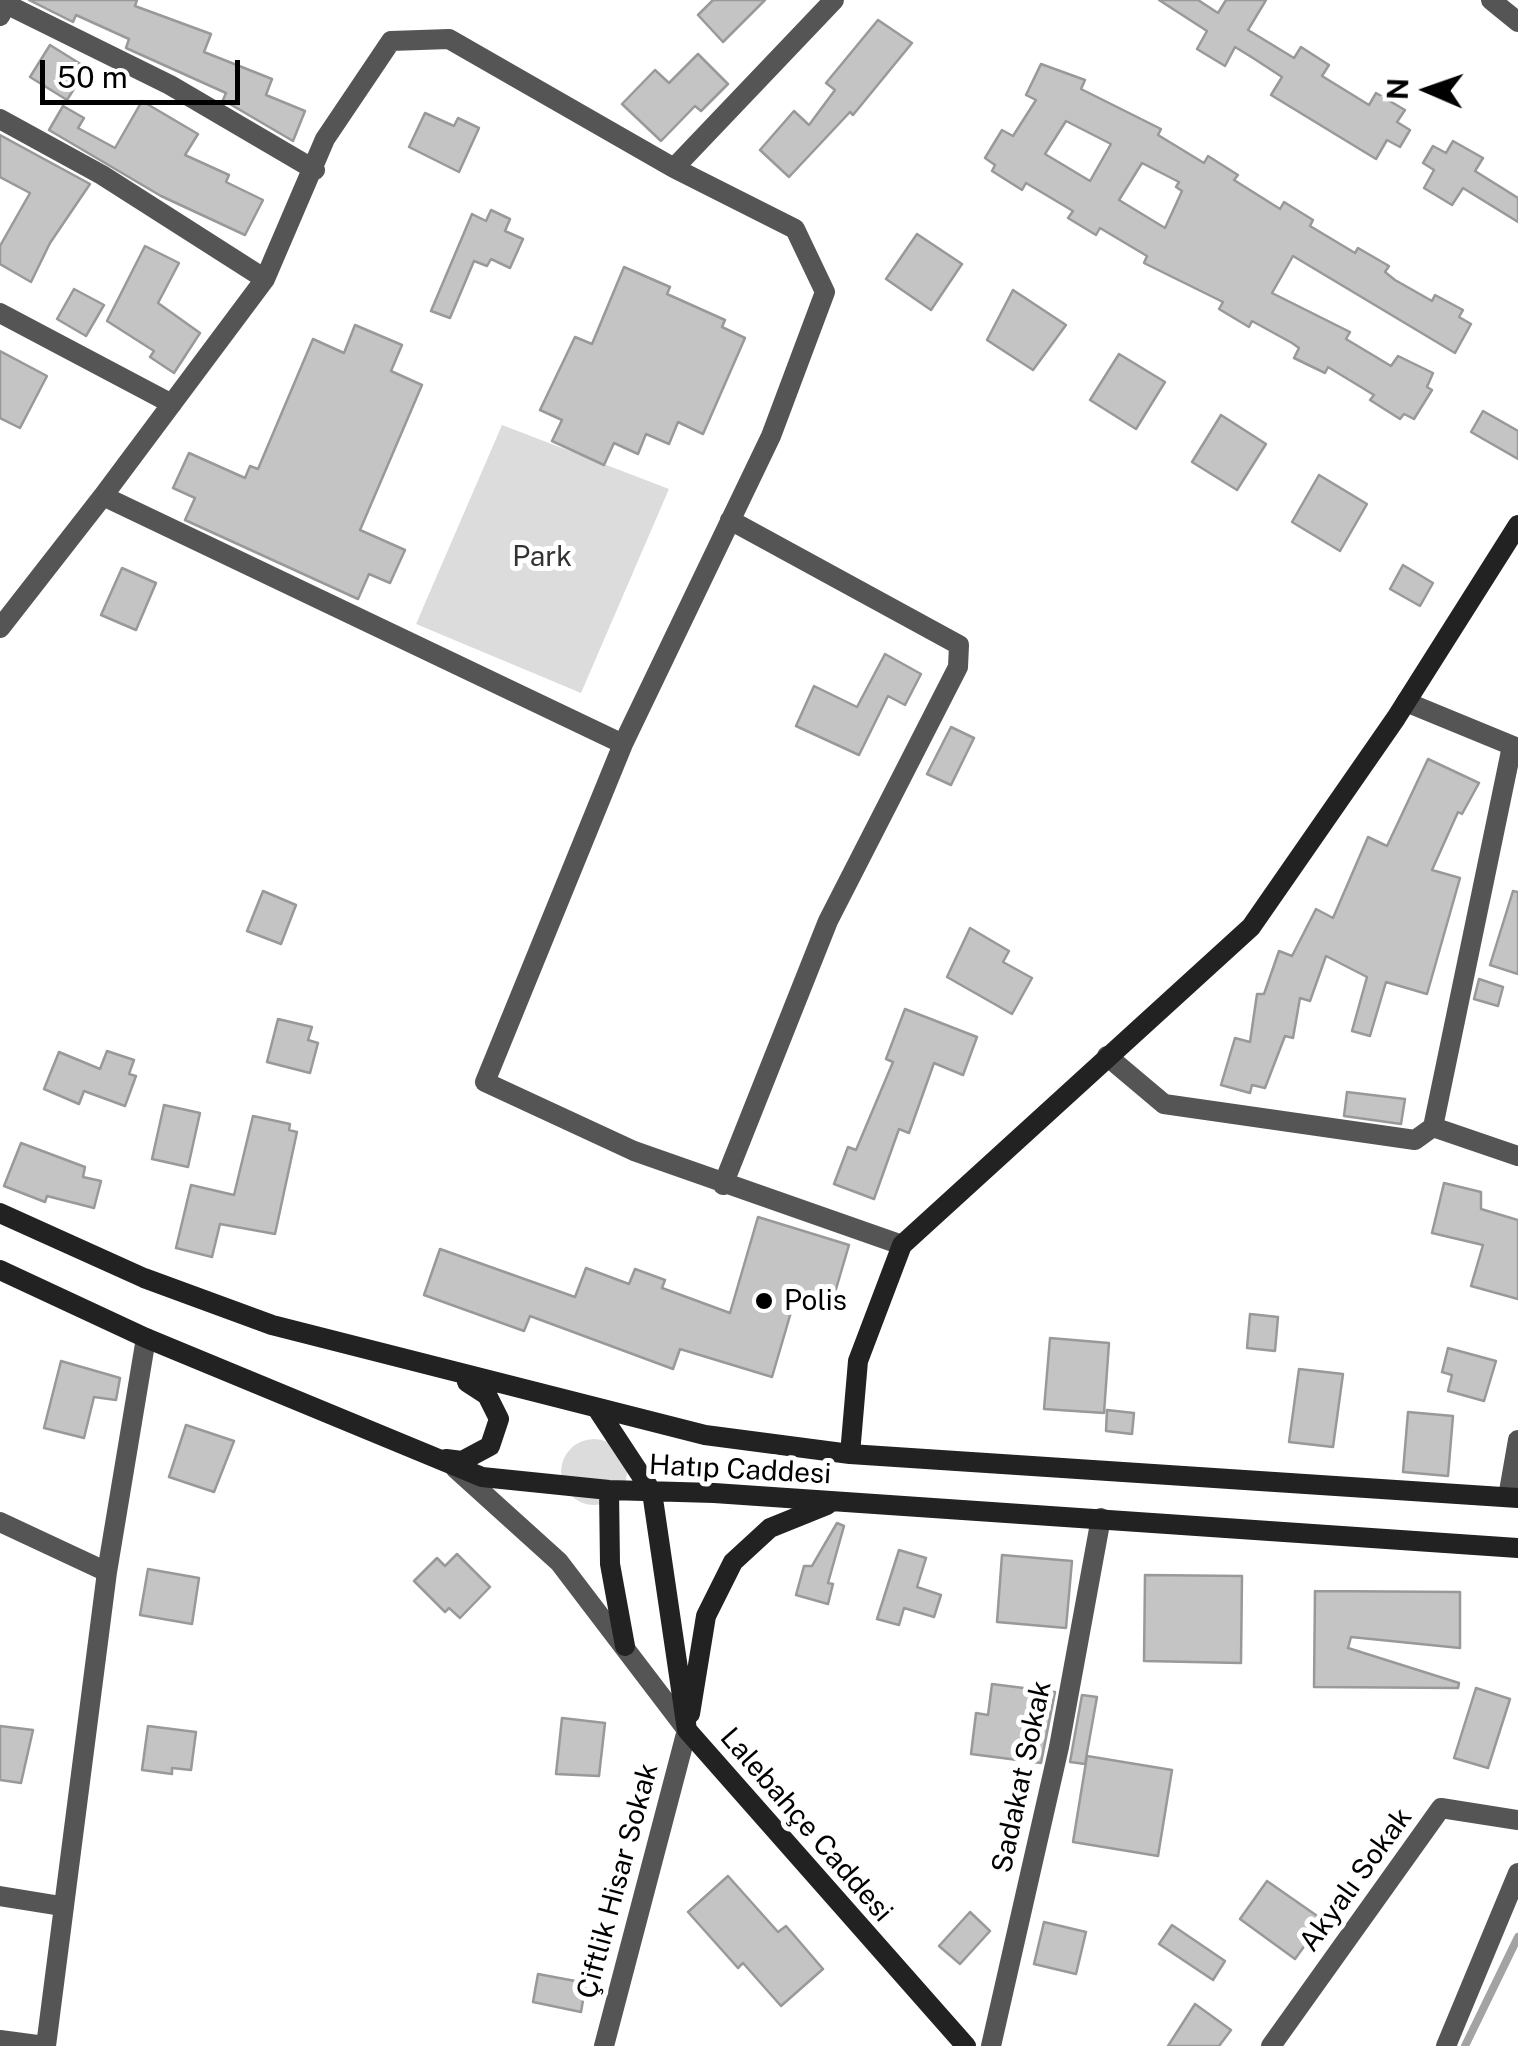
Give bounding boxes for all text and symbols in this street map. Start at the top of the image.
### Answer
scale bar [45,40,245,102]
north arrow [1378,40,1478,140]
text: 50 m [57,59,128,95]
text: N [1381,77,1414,100]
park label: Park [512,540,572,574]
place label: Polis [784,1284,847,1318]
marker: Polis [753,1290,775,1312]
street label: Hatıp Caddesi [648,1448,832,1492]
street label: Sadakat Sokak [985,1678,1059,1876]
street label: Lalebahçe Caddesi [713,1721,899,1929]
street label: Çiftlik Hisar Sokak [570,1760,666,2002]
street label: Akyalı Sokak [1293,1802,1419,1958]

